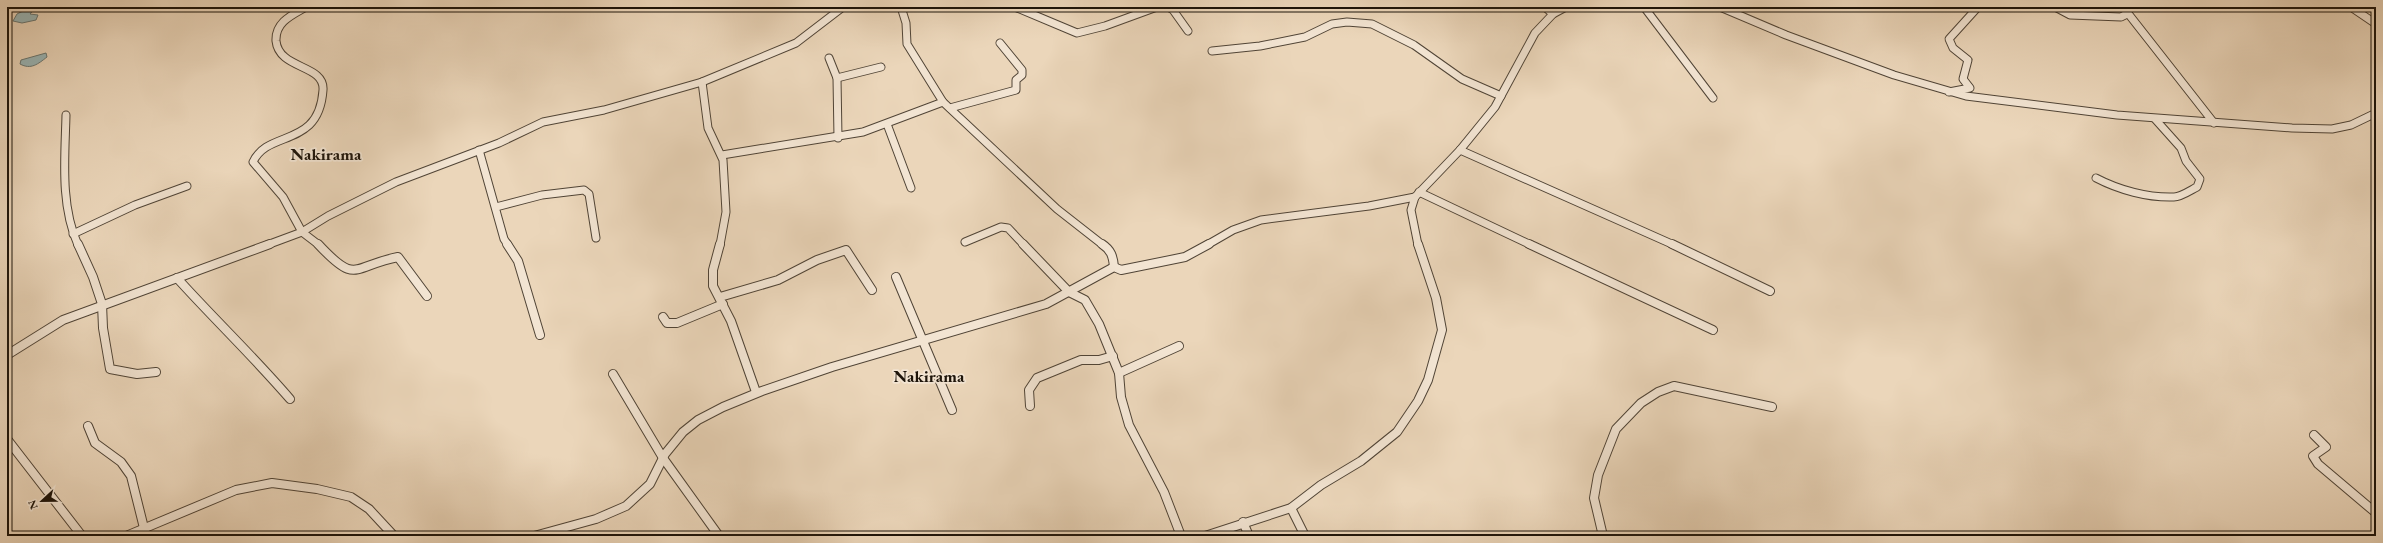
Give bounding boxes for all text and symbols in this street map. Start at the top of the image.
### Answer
district label: Nakirama [291,143,362,165]
district label: Nakirama [894,365,965,387]
north arrow [22,481,62,521]
text: N [25,498,41,511]

